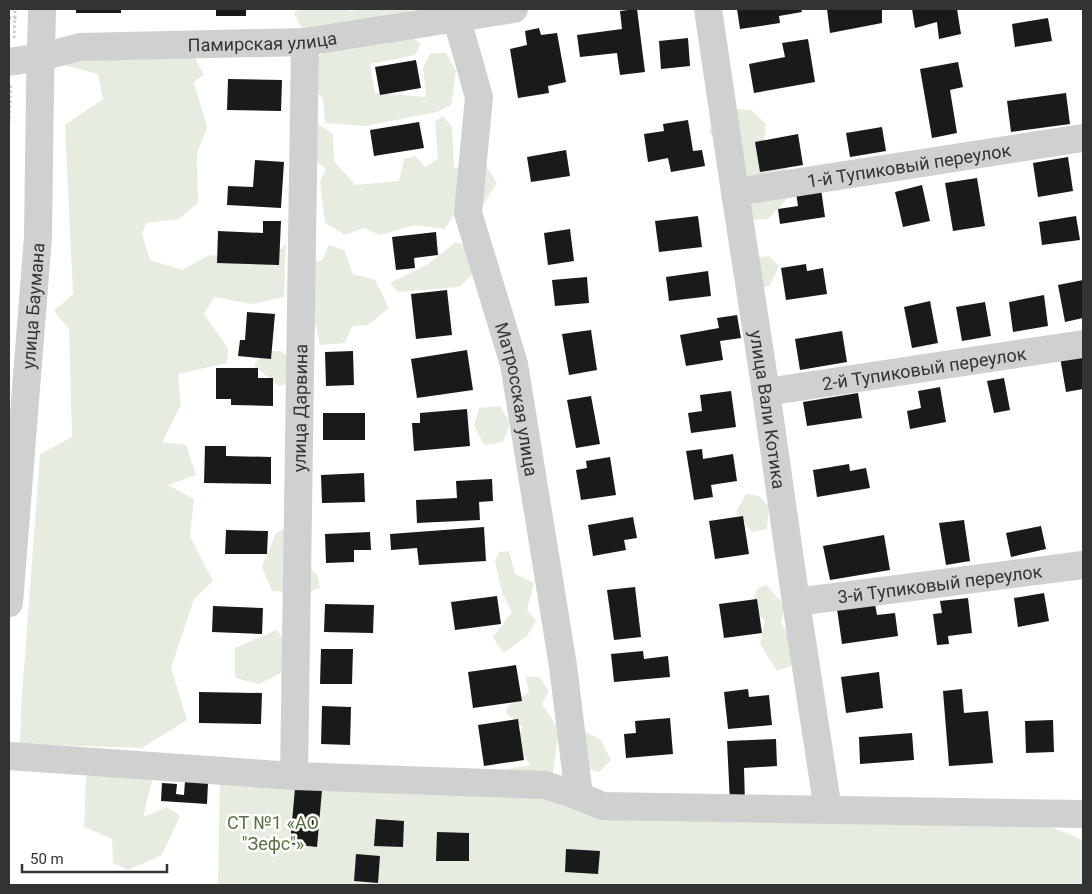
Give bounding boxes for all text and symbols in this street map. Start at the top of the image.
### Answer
street label: Памирская улица [187,27,338,55]
street label: 1-й Тупиковый переулок [806,139,1013,191]
street label: улица Баумана [17,242,48,370]
street label: Матросская улица [491,320,543,478]
street label: улица Вали Котика [746,329,790,490]
street label: 2-й Тупиковый переулок [821,342,1028,394]
street label: улица Дарвина [288,344,311,472]
street label: 3-й Тупиковый переулок [836,560,1044,607]
park label: СТ №1 «АО "Зефс"» [227,812,319,854]
scale bar [22,842,168,874]
text: 50 m [30,850,64,868]

